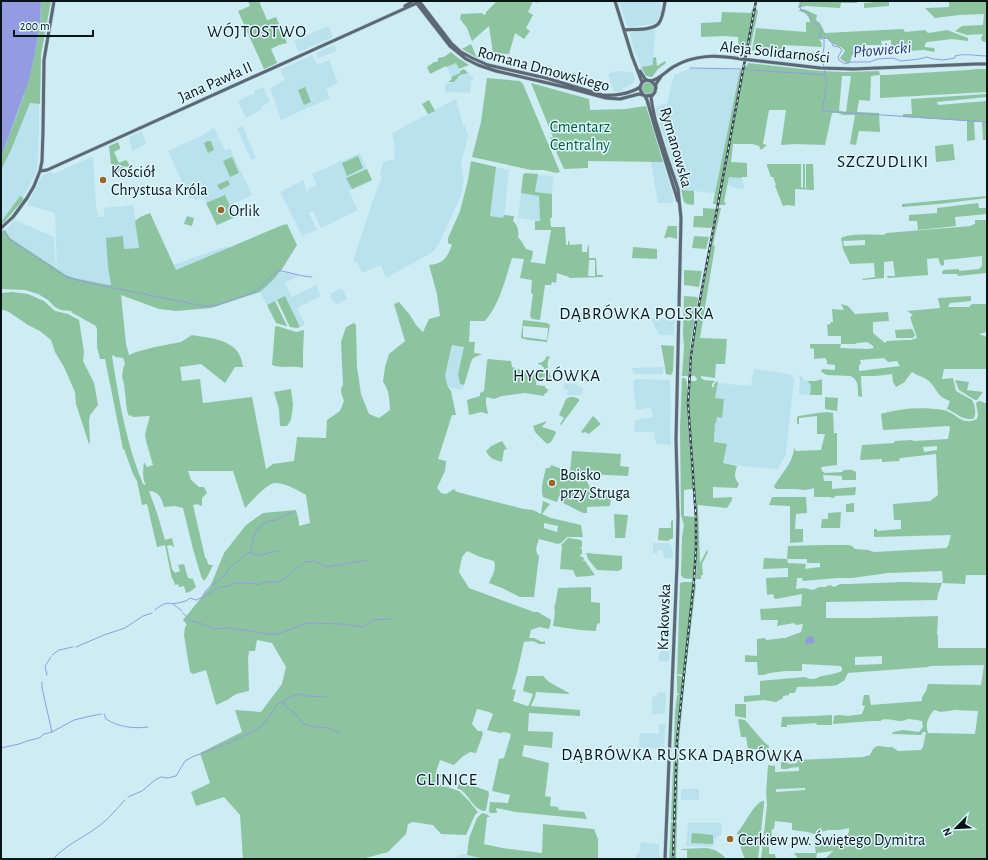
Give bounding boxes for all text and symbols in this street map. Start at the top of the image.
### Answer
scale bar [14,12,93,38]
text: 200 m [20,20,50,32]
district label: WÓJTOSTWO [207,22,307,40]
street label: Aleja Solidarności [719,38,831,67]
water label: Płowiecki [852,38,912,61]
street label: Romana Dmowskiego [476,44,612,94]
street label: Jana Pawła II [176,59,255,105]
street label: Rymanowska [656,105,695,189]
park label: Cmentarz Centralny [550,119,611,154]
district label: SZCZUDLIKI [837,153,929,170]
place label: Kościół Chrystusa Króla [111,164,208,199]
marker: Kościół Chrystusa Króla [98,175,108,185]
place label: Orlik [229,203,260,219]
marker: Orlik [216,205,226,215]
district label: DĄBRÓWKA POLSKA [559,304,715,322]
district label: HYCLÓWKA [513,366,601,384]
place label: Boisko przy Struga [560,467,630,502]
marker: Boisko przy Struga [547,478,557,488]
street label: Krakowska [655,583,673,651]
district label: DĄBRÓWKA RUSKA [561,745,709,763]
district label: DĄBRÓWKA [712,746,804,764]
district label: GLINICE [416,771,478,788]
north arrow [936,808,976,848]
text: N [941,826,954,838]
place label: Cerkiew pw. Świętego Dymitra [738,829,925,849]
marker: Cerkiew pw. Świętego Dymitra [725,834,735,844]

